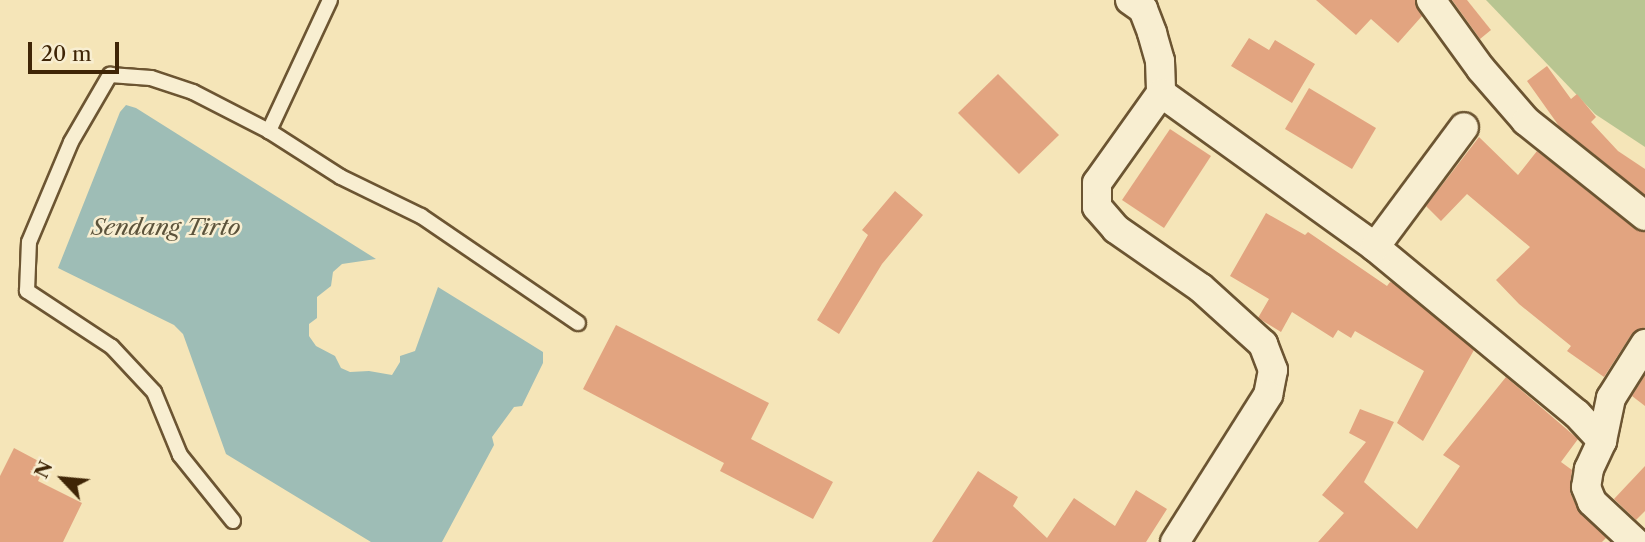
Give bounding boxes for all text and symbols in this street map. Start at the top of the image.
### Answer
scale bar [32,28,122,72]
text: 20 m [41,41,92,66]
water label: Sendang Tirto [91,213,241,241]
north arrow [28,444,98,514]
text: N [30,457,58,482]

